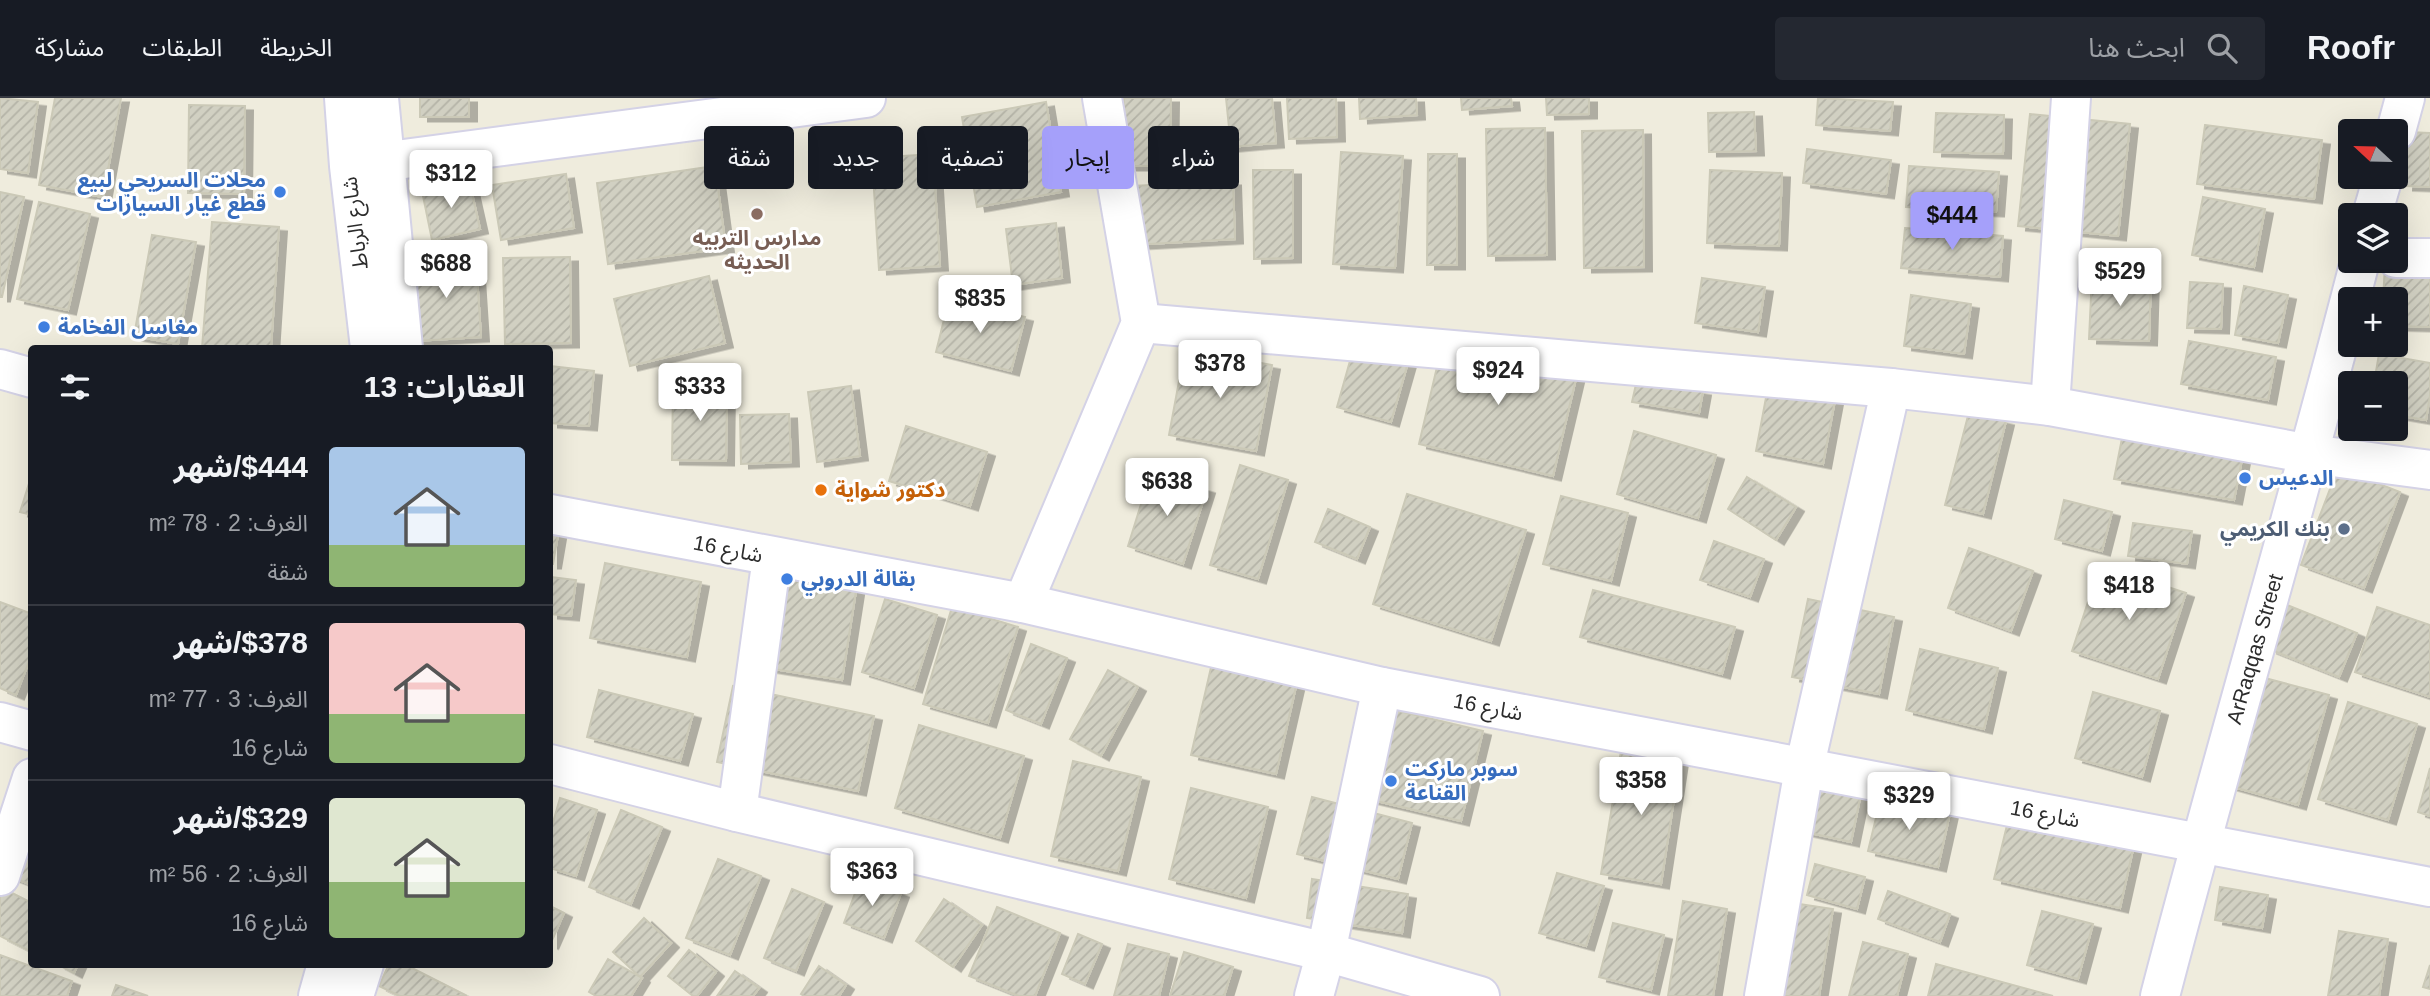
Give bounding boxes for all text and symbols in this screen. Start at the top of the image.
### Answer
search box [1775,17,2265,80]
icon: search [2203,29,2241,67]
text: Roofr [2307,29,2395,66]
text: ابحث هنا [2088,33,2185,63]
text: مشاركة [35,34,104,61]
text: الطبقات [142,34,222,61]
text: الخريطة [260,34,332,61]
north arrow [2338,119,2408,189]
map controls [2338,119,2408,441]
chip: شقة [704,126,794,189]
chip: جديد [808,126,903,189]
chip: تصفية [917,126,1028,189]
chip: إيجار [1042,126,1134,189]
chip: شراء [1148,126,1239,189]
pin: $312 [410,150,492,210]
text: $312 [425,160,477,186]
place label: محلات السريحي لبيع قطع غيار السيارات [77,168,266,219]
street label: شارع الرباط [337,175,376,271]
marker: محلات السريحي لبيع قطع غيار السيارات [272,184,288,200]
pin: $444 [1911,192,1993,252]
text: $444 [1926,202,1978,228]
button: layers [2338,203,2408,273]
marker: مدارس التربيه الحديثه [749,206,765,222]
place label: مدارس التربيه الحديثه [693,226,821,274]
pin: $688 [405,240,487,300]
pin: $529 [2079,248,2161,308]
text: $688 [420,250,472,276]
text: $529 [2094,258,2146,284]
pin: $835 [939,275,1021,335]
text: $835 [954,285,1006,311]
button: + [2338,287,2408,357]
place label: مغاسل الفخامة [58,315,198,339]
marker: مغاسل الفخامة [36,319,52,335]
pin: $378 [1179,341,1261,400]
pin: $924 [1457,348,1539,407]
text: $378 [1194,350,1246,376]
text: $924 [1472,357,1524,383]
pin: $333 [659,364,741,423]
icon: filters [56,368,94,406]
text: العقارات: 13 [364,370,525,403]
button: − [2338,371,2408,441]
text: $333 [674,373,726,399]
text: $444/شهر [174,450,308,483]
pin: $638 [1126,458,1208,518]
place label: الدعيس [2259,466,2333,490]
text: $638 [1141,468,1193,494]
marker: الدعيس [2237,470,2253,486]
icon: home [385,475,469,559]
place label: دكتور شواية [835,478,945,502]
marker: دكتور شواية [813,482,829,498]
text: الغرف: 2 · 78 m² [149,510,308,536]
place label: بنك الكريمي [2220,517,2330,546]
marker: بنك الكريمي [2336,521,2352,537]
street label: شارع 16 [691,531,765,570]
text: شقة [267,559,308,585]
pin: $418 [2088,562,2170,622]
place label: بقالة الدروبي [801,567,916,596]
marker: بقالة الدروبي [779,571,795,587]
street label: ArRaqqas Street [2222,571,2287,727]
text: $418 [2103,572,2155,598]
text: $378/شهر [174,626,308,659]
icon: home [385,651,469,735]
text: الغرف: 3 · 77 m² [149,686,308,712]
street label: شارع 16 [1451,689,1525,728]
text: شارع 16 [231,735,308,761]
place label: سوبر ماركت القناعة [1405,757,1518,804]
pin: $358 [1600,758,1682,817]
text: $358 [1615,767,1667,793]
pin: $329 [1868,772,1950,832]
marker: سوبر ماركت القناعة [1383,773,1399,789]
text: $329 [1883,782,1935,808]
street label: شارع 16 [2008,796,2082,835]
text: $329/شهر [174,801,308,834]
icon: home [385,826,469,910]
pin: $363 [831,848,913,908]
text: $363 [846,858,898,884]
text: الغرف: 2 · 56 m² [149,861,308,887]
text: شارع 16 [231,910,308,936]

